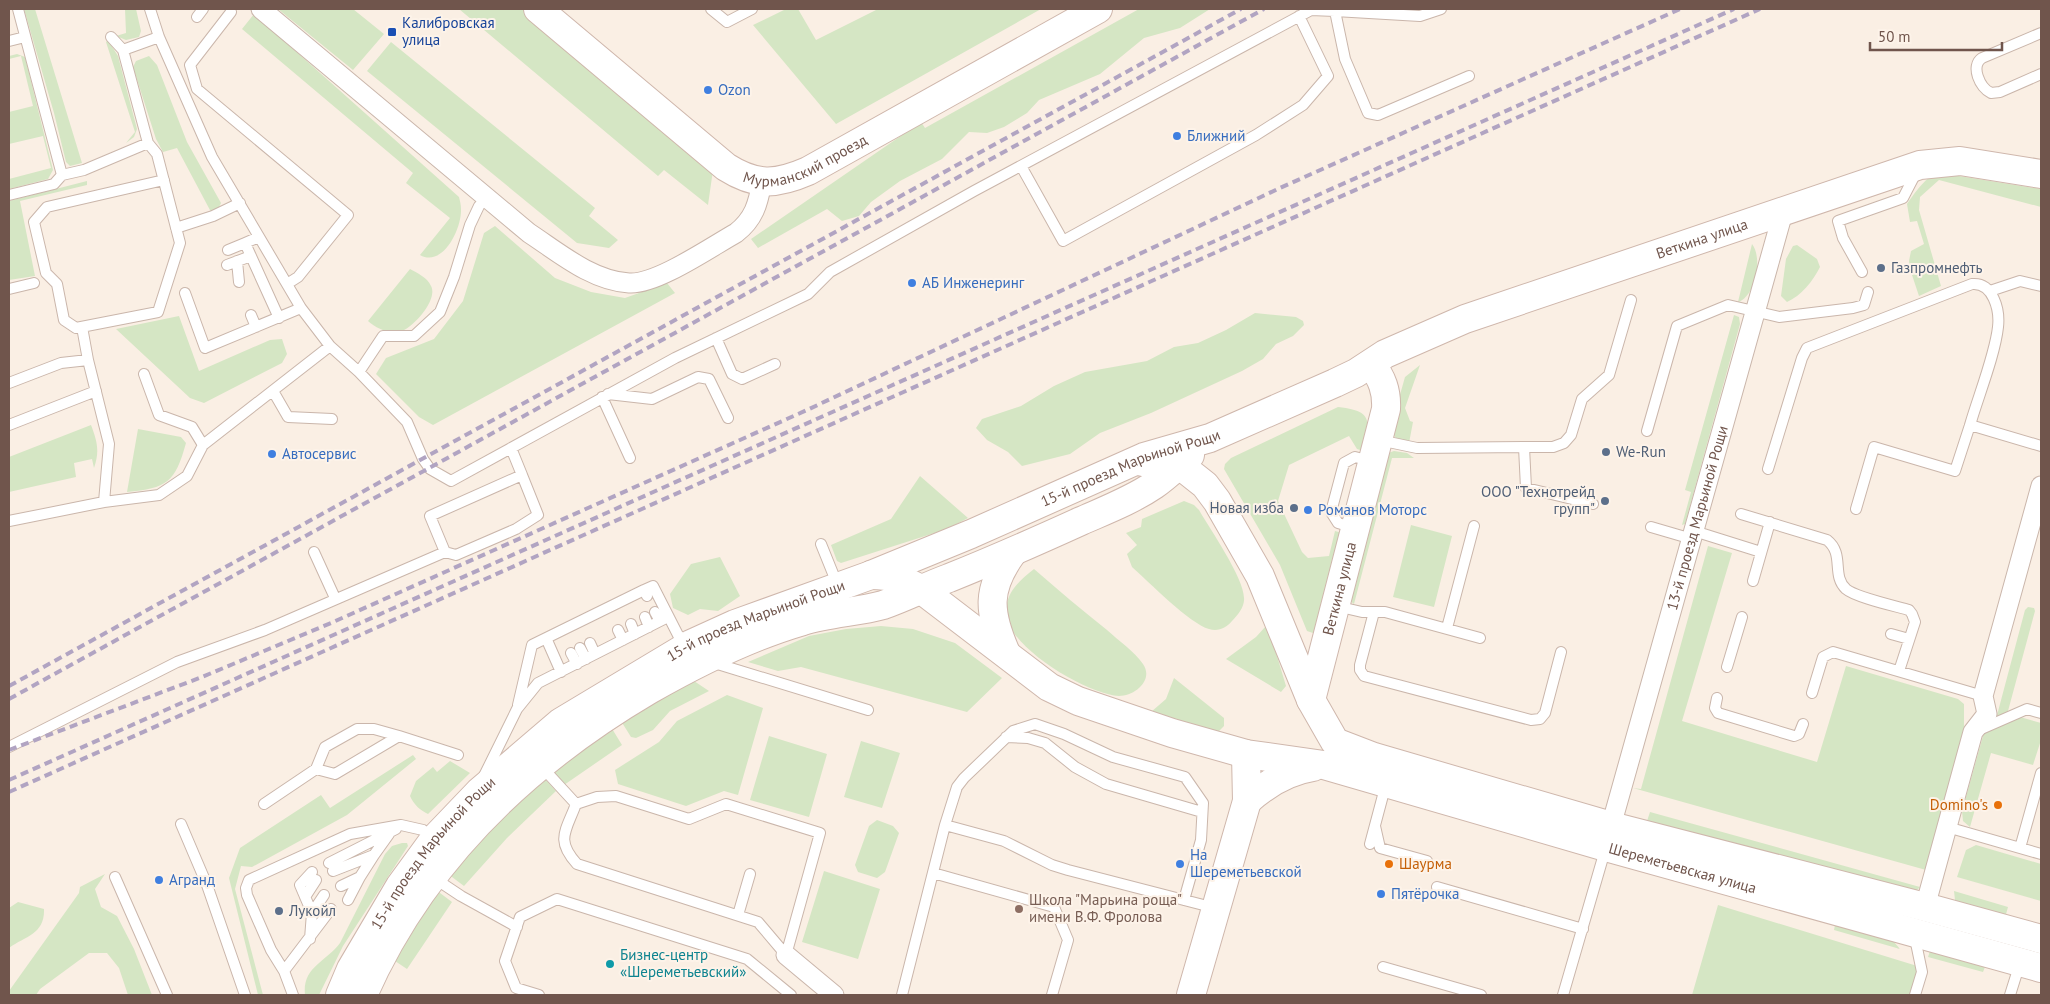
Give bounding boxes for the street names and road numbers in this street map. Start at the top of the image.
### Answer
street label: Мурманский проезд [741,130,870,191]
street label: Веткина улица [1653,214,1750,263]
street label: 13-й проезд Марьиной Рощи [1662,423,1732,612]
street label: 15-й проезд Марьиной Рощи [1038,425,1223,511]
street label: Веткина улица [1318,540,1360,637]
street label: 15-й проезд Марьиной Рощи [663,575,847,665]
street label: 15-й проезд Марьиной Рощи [366,772,499,933]
street label: Шереметьевская улица [1607,838,1759,897]

